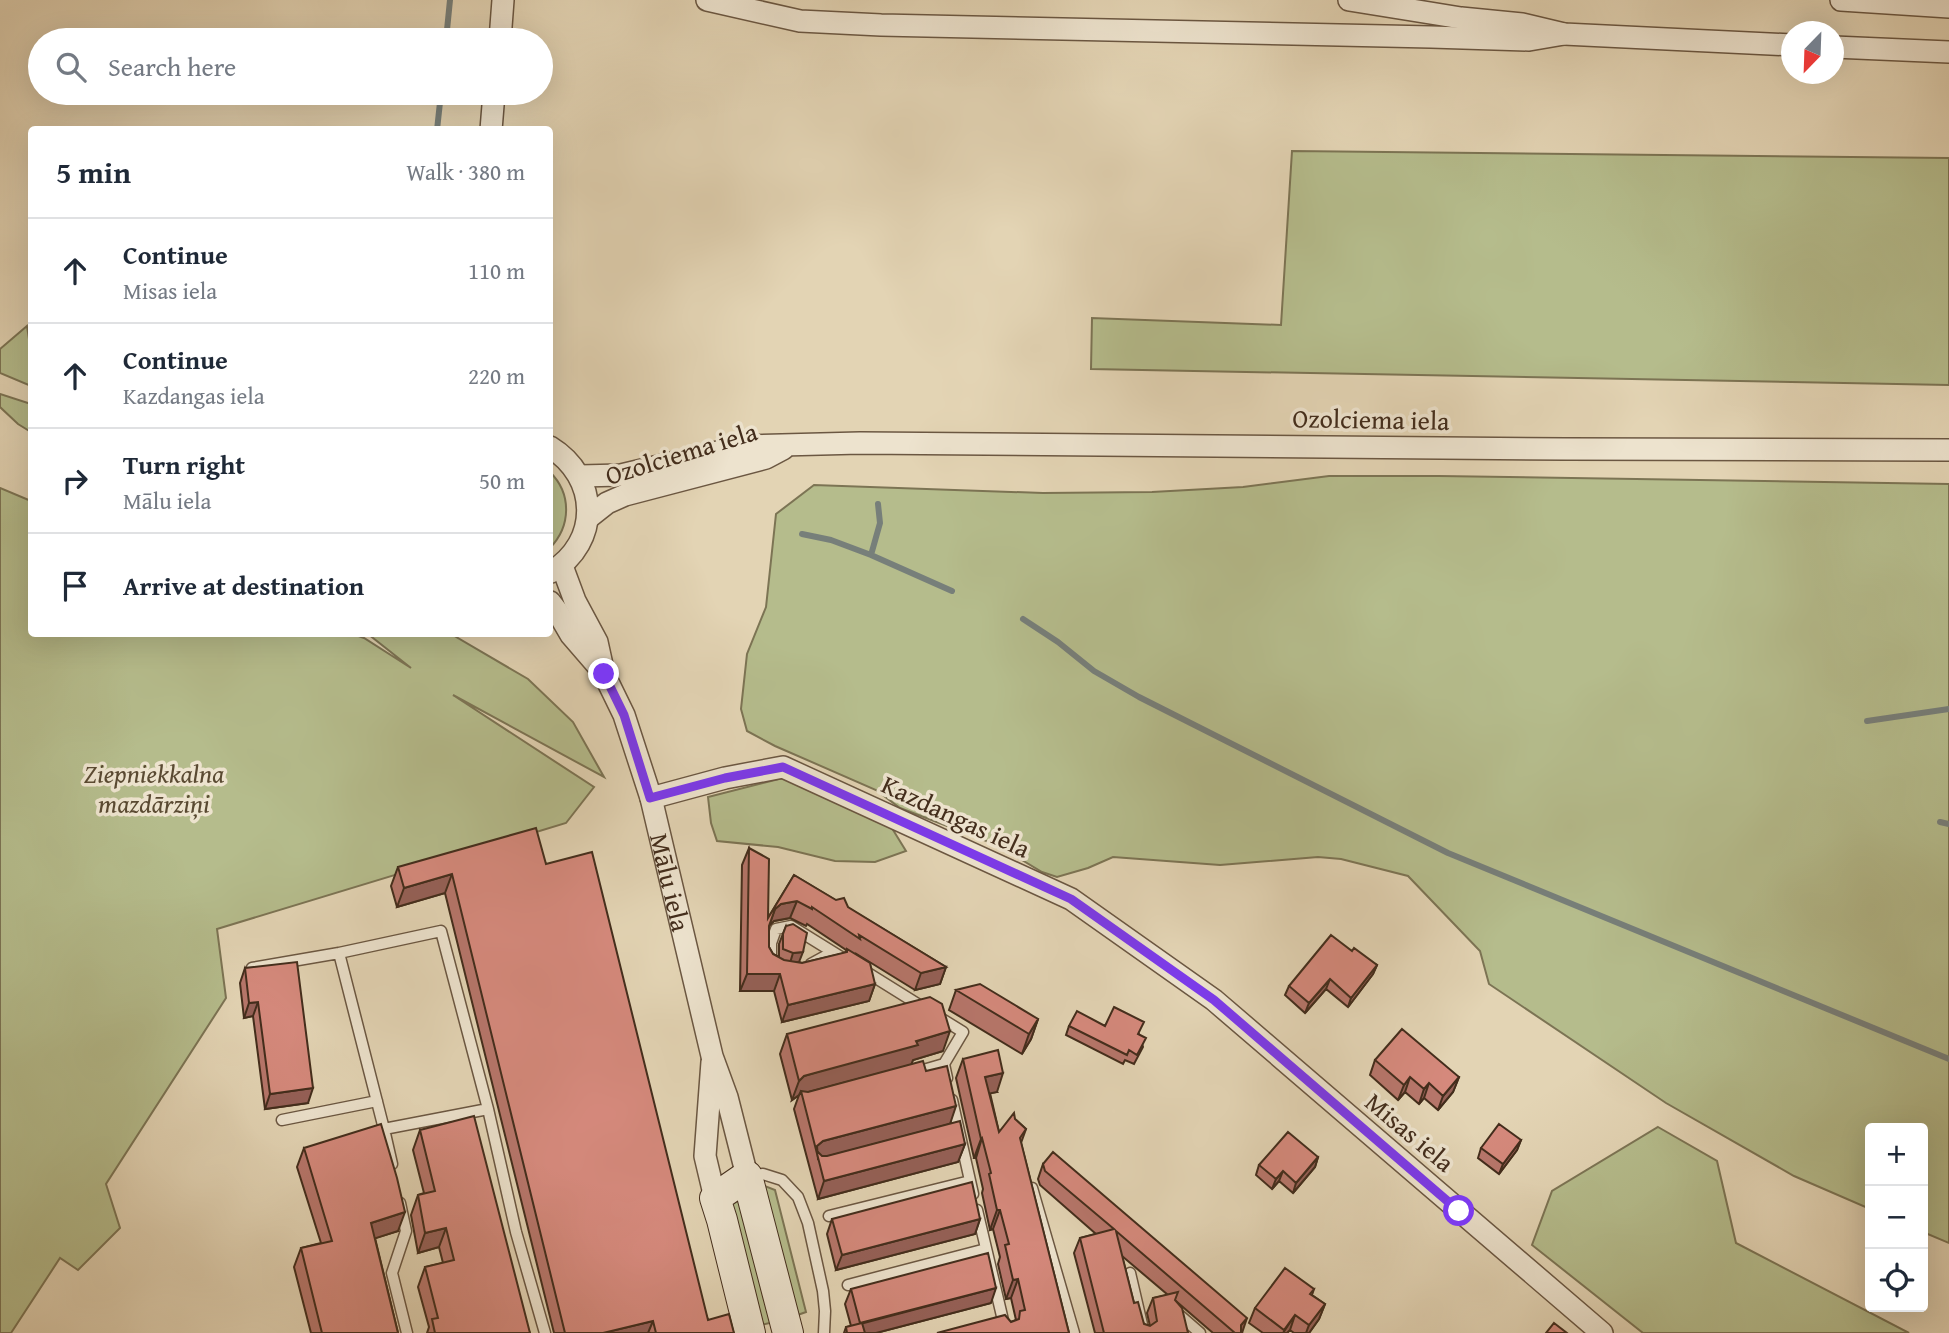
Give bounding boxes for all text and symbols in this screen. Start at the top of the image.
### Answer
north arrow [1781,21,1844,84]
search box [28,28,553,105]
text: Search here [108,47,236,86]
icon: search [52,48,90,86]
text: 5 min [56,150,131,194]
text: Walk · 380 m [406,155,525,188]
text: Continue [123,235,228,274]
icon: ahead [56,252,94,290]
text: 110 m [468,254,525,287]
text: Misas iela [123,274,217,307]
text: Continue [123,340,228,379]
icon: ahead [56,357,94,395]
text: 220 m [468,359,525,392]
text: Kazdangas iela [123,379,265,412]
street label: Ozolciema iela [1292,398,1451,440]
street label: Ozolciema iela [600,411,762,495]
text: Turn right [123,445,245,484]
icon: right [56,462,94,500]
text: 50 m [479,464,525,497]
text: Mālu iela [123,484,211,517]
text: Arrive at destination [123,566,364,605]
icon: arrive [56,567,94,605]
route end [588,658,619,689]
park label: Ziepniekkalna mazdārziņi [84,754,224,823]
street label: Kazdangas iela [875,764,1037,868]
street label: Mālu iela [640,829,702,936]
street label: Misas iela [1357,1083,1464,1182]
map controls [1865,1123,1928,1312]
button: + [1865,1123,1928,1186]
button: − [1865,1186,1928,1249]
route start [1443,1195,1474,1226]
button: locate [1865,1249,1928,1312]

